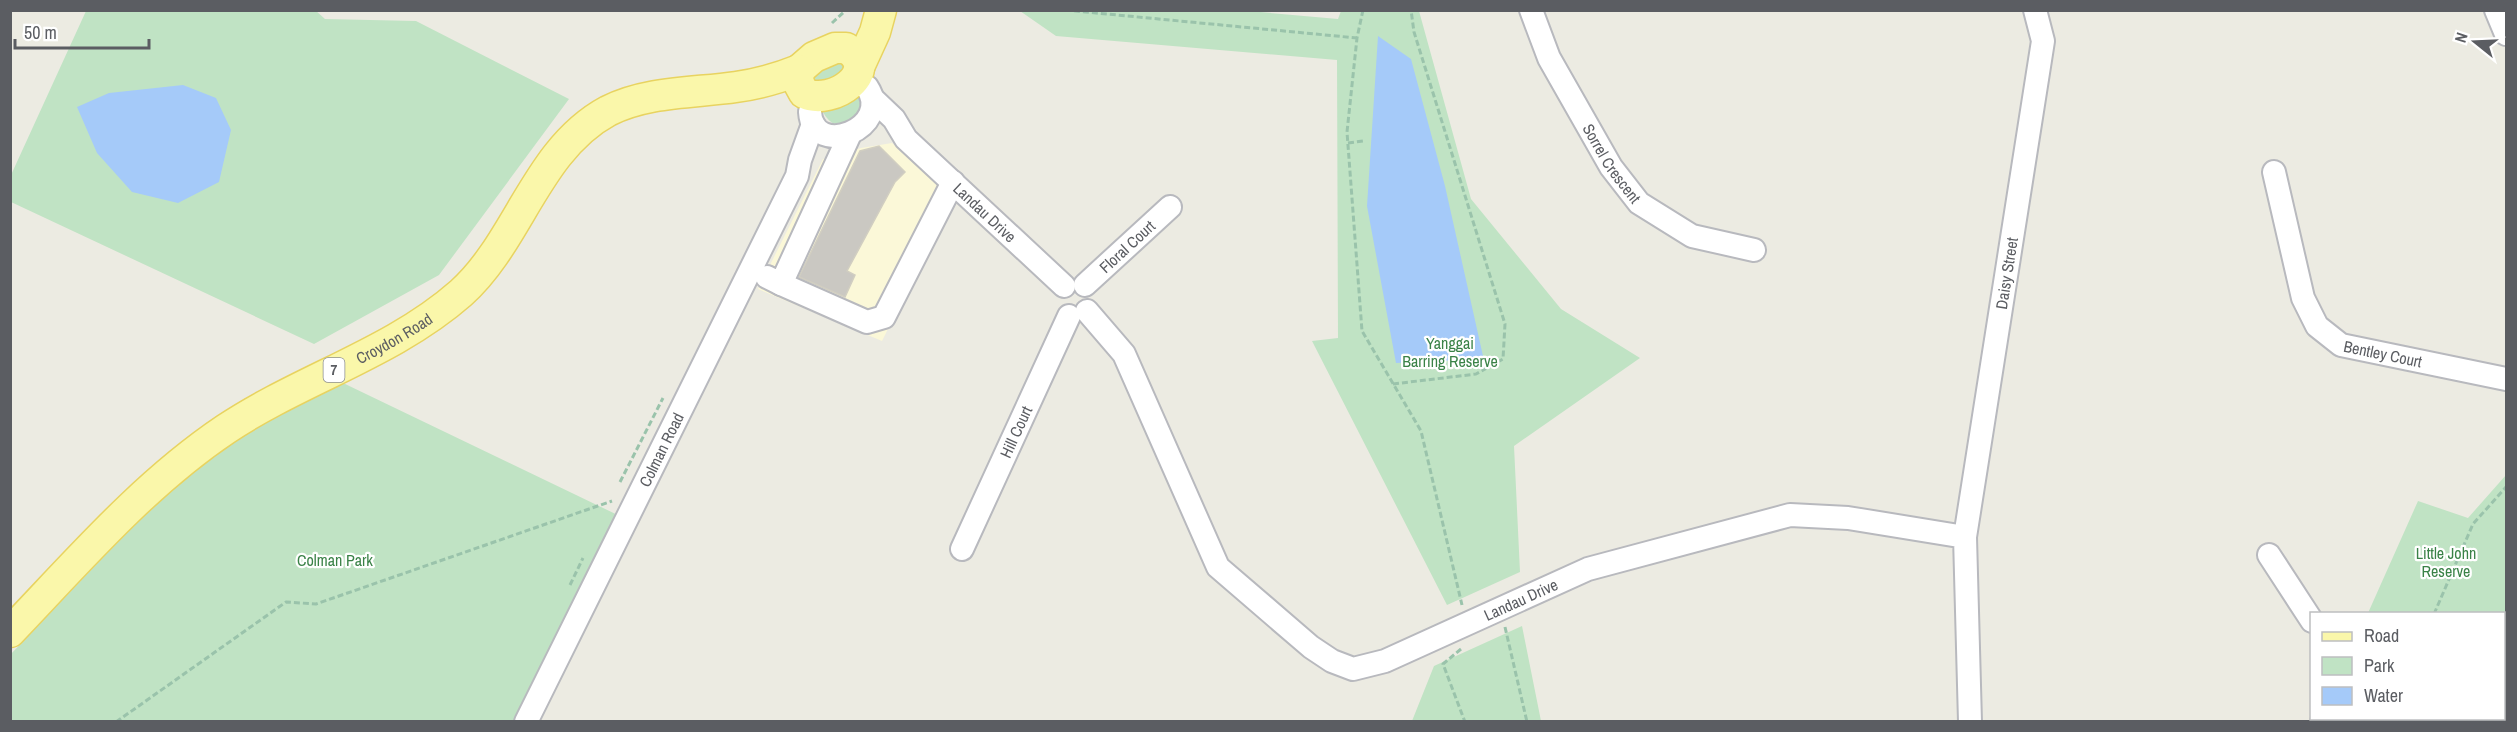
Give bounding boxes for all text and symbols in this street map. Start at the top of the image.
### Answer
scale bar [15,12,148,50]
north arrow [2445,12,2505,72]
text: 50 m [24,20,57,45]
text: N [2449,29,2473,45]
street label: Sorrel Crescent [1578,120,1646,208]
street label: Landau Drive [948,177,1021,247]
street label: Floral Court [1094,215,1160,278]
street label: Daisy Street [1990,235,2023,311]
street label: Croydon Road [352,308,437,369]
park label: Yanggai Barring Reserve [1402,332,1498,372]
street label: Bentley Court [2342,335,2424,373]
road number: 7 [324,358,344,382]
street label: Hill Court [994,402,1037,461]
street label: Colman Road [633,409,689,491]
park label: Little John Reserve [2416,542,2476,582]
park label: Colman Park [297,549,373,571]
street label: Landau Drive [1480,573,1561,626]
legend [2310,612,2505,720]
text: Road [2364,623,2399,648]
text: Park [2364,653,2395,678]
text: Water [2364,683,2403,708]

